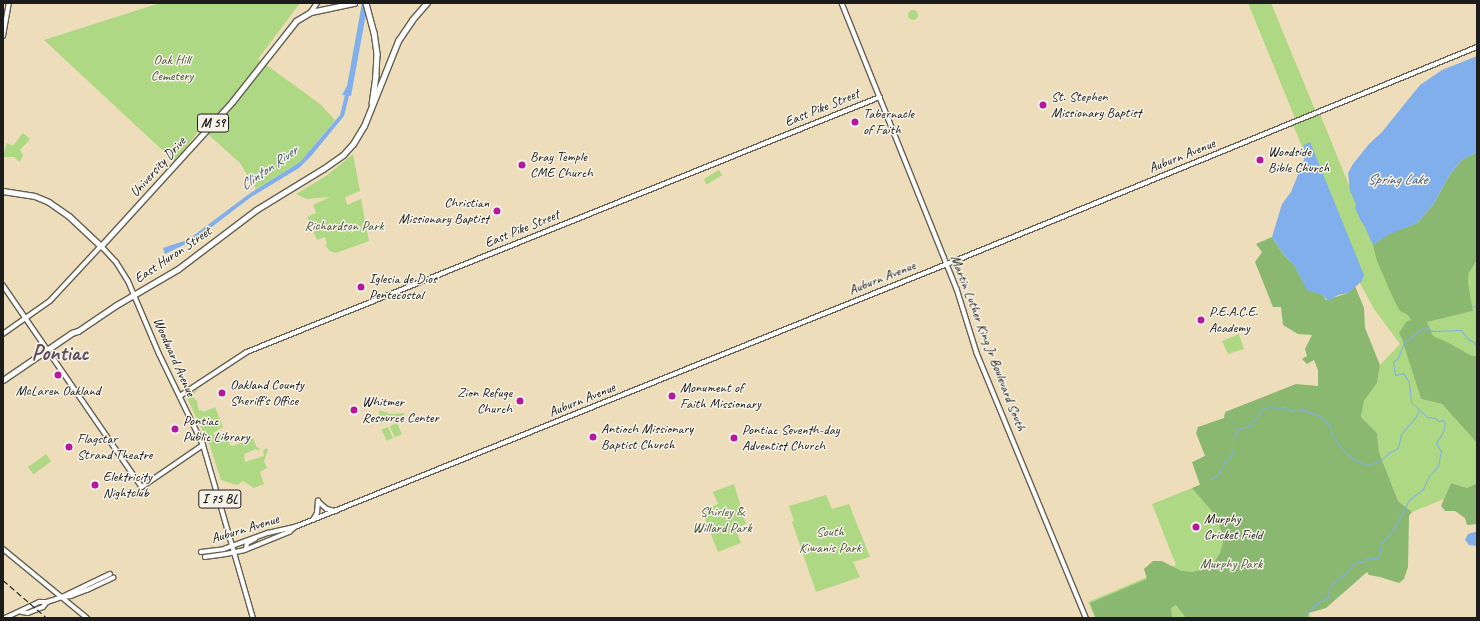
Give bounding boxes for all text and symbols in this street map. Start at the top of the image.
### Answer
park label: Oak Hill Cemetery [151,52,193,84]
street label: East Pike Street [782,85,862,131]
place label: St. Stephen Missionary Baptist [1051,89,1142,122]
marker: St. Stephen Missionary Baptist [1038,100,1048,110]
place label: Tabernacle of Faith [863,106,914,138]
road number: M 59 [197,112,229,134]
marker: Tabernacle of Faith [850,117,860,127]
street label: University Drive [127,133,189,201]
street label: Auburn Avenue [1146,135,1218,177]
water label: Clinton River [237,142,301,194]
place label: Woodside Bible Church [1268,144,1329,176]
place label: Bray Temple CME Church [530,149,593,182]
marker: Woodside Bible Church [1255,155,1265,165]
marker: Bray Temple CME Church [517,160,527,170]
water label: Spring Lake [1367,171,1427,189]
place label: Christian Missionary Baptist [398,195,489,228]
street label: East Pike Street [482,206,562,252]
marker: Christian Missionary Baptist [492,206,502,216]
park label: Richardson Park [304,218,384,234]
street label: East Huron Street [131,223,215,287]
street label: Martin Luther King Jr Boulevard South [947,253,1029,433]
street label: Auburn Avenue [846,257,918,299]
place label: Iglesia de Dios Pentecostal [369,271,437,304]
marker: Iglesia de Dios Pentecostal [356,282,366,292]
place label: P.E.A.C.E. Academy [1209,304,1258,336]
street label: Woodward Avenue [149,315,199,399]
marker: P.E.A.C.E. Academy [1196,315,1206,325]
district label: Pontiac [32,341,88,367]
marker: McLaren Oakland [52,369,64,381]
place label: Oakland County Sheriff's Office [230,377,304,410]
street label: Auburn Avenue [546,379,618,421]
place label: Monument of Faith Missionary [680,380,761,412]
place label: McLaren Oakland [16,383,100,399]
place label: Zion Refuge Church [457,385,512,418]
marker: Oakland County Sheriff's Office [217,388,227,398]
marker: Monument of Faith Missionary [667,391,677,401]
place label: Whitmer Resource Center [362,394,439,426]
marker: Zion Refuge Church [515,396,525,406]
marker: Whitmer Resource Center [349,405,359,415]
place label: Pontiac Public Library [183,413,249,446]
place label: Antioch Missionary Baptist Church [601,421,694,454]
place label: Pontiac Seventh-day Adventist Church [742,422,840,454]
marker: Pontiac Public Library [170,424,180,434]
place label: Flagstar Strand Theatre [77,431,153,464]
marker: Antioch Missionary Baptist Church [588,432,598,442]
marker: Pontiac Seventh-day Adventist Church [729,433,739,443]
marker: Flagstar Strand Theatre [64,442,74,452]
place label: Elektricity Nightclub [103,469,152,502]
marker: Elektricity Nightclub [90,480,100,490]
road number: I 75 BL [198,488,242,510]
park label: Shirley & Willard Park [692,504,752,536]
street label: Auburn Avenue [209,511,281,547]
place label: Murphy Cricket Field [1204,511,1262,544]
marker: Murphy Cricket Field [1191,522,1201,532]
park label: South Kiwanis Park [799,524,861,556]
park label: Murphy Park [1200,556,1262,572]

